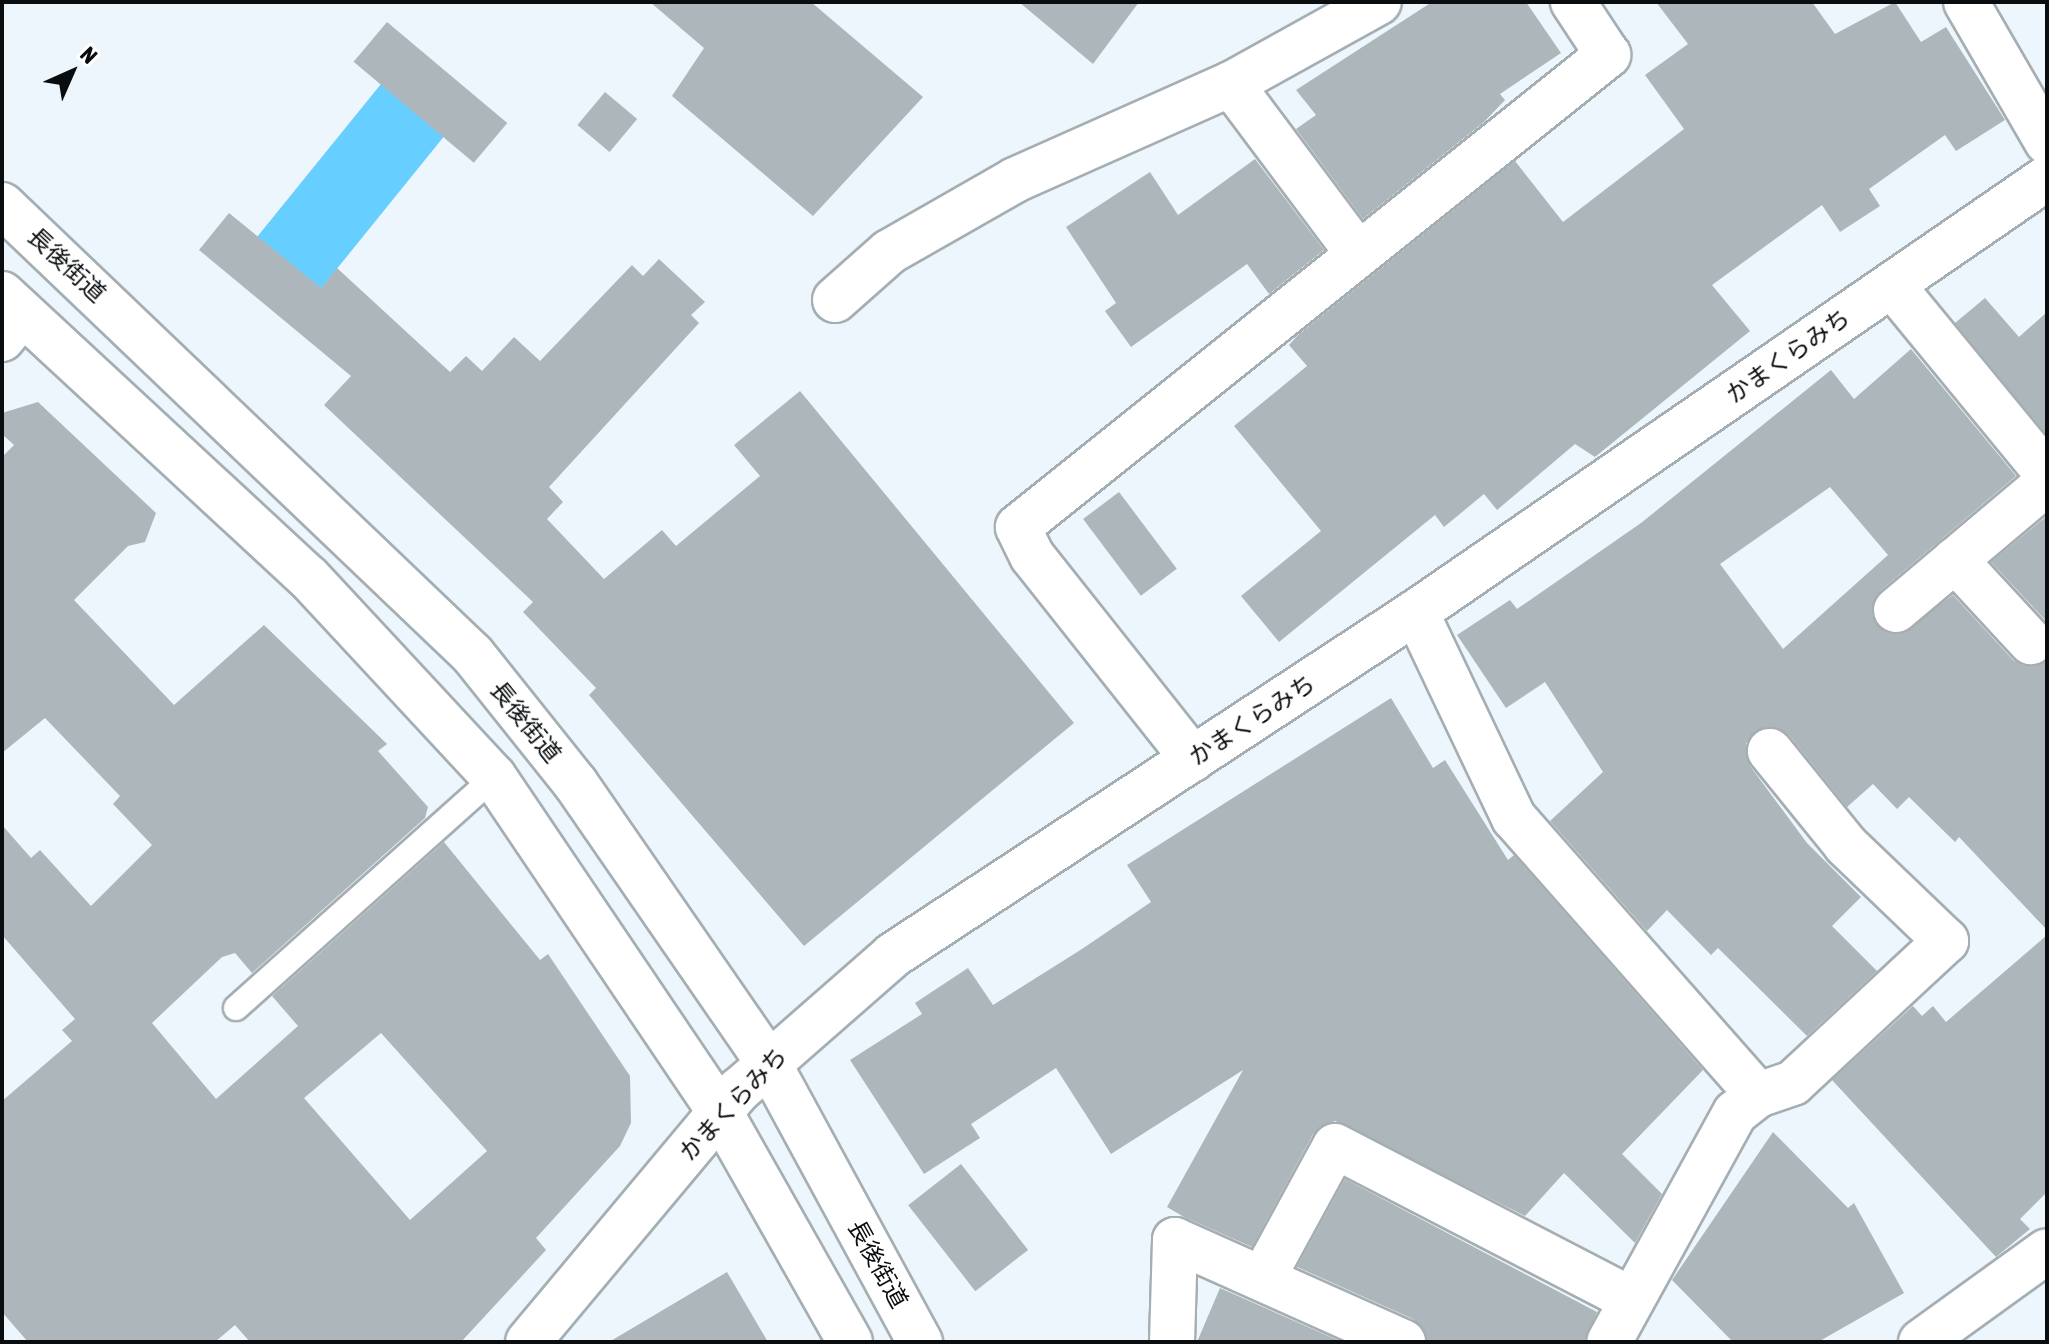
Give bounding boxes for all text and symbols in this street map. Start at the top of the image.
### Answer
north arrow [32,32,112,112]
text: N [75,41,103,69]
street label: 長後街道 [22,222,112,308]
street label: かまくらみち [1721,303,1855,409]
street label: かまくらみち [1184,669,1320,771]
street label: 長後街道 [485,676,567,768]
street label: かまくらみち [673,1042,793,1166]
street label: 長後街道 [842,1215,914,1313]

